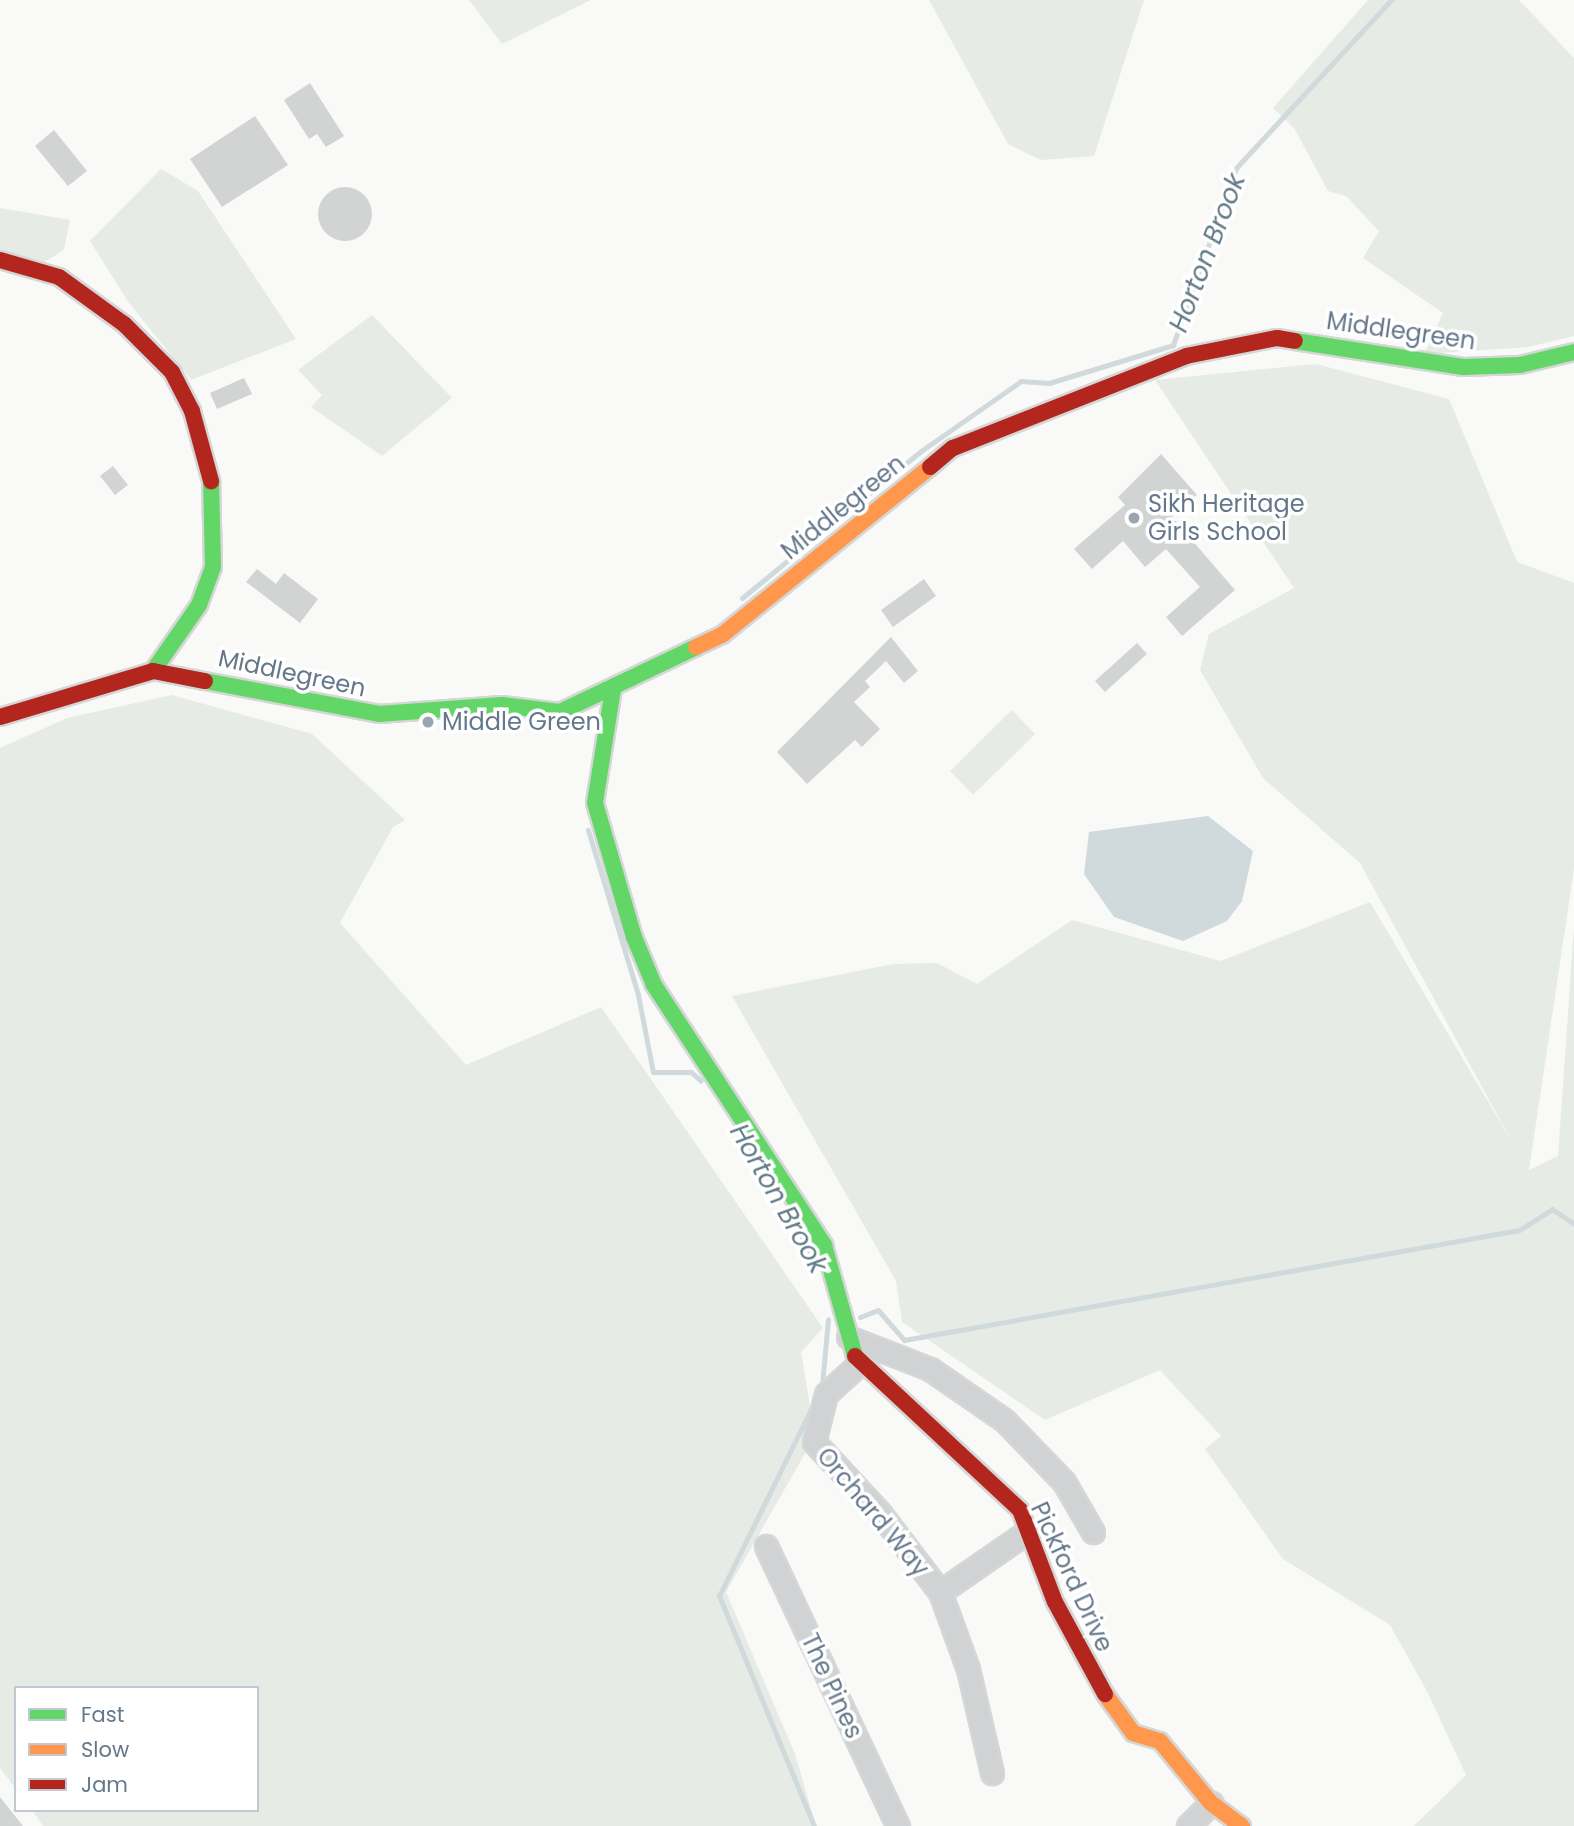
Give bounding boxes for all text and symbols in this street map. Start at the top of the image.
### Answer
water label: Horton Brook [1163,169,1253,337]
street label: Middlegreen [1325,306,1477,356]
street label: Middlegreen [776,449,910,565]
place label: Sikh Heritage Girls School [1148,490,1305,546]
marker: Sikh Heritage Girls School [1126,510,1142,526]
street label: Middlegreen [216,643,368,703]
place label: Middle Green [442,708,601,736]
marker: Middle Green [420,714,436,730]
water label: Horton Brook [723,1119,833,1279]
street label: Orchard Way [811,1442,935,1582]
street label: Pickford Drive [1025,1498,1119,1656]
street label: The Pines [795,1629,869,1743]
legend [14,1686,259,1812]
text: Fast [81,1700,124,1729]
text: Slow [81,1735,129,1764]
text: Jam [81,1770,128,1799]

